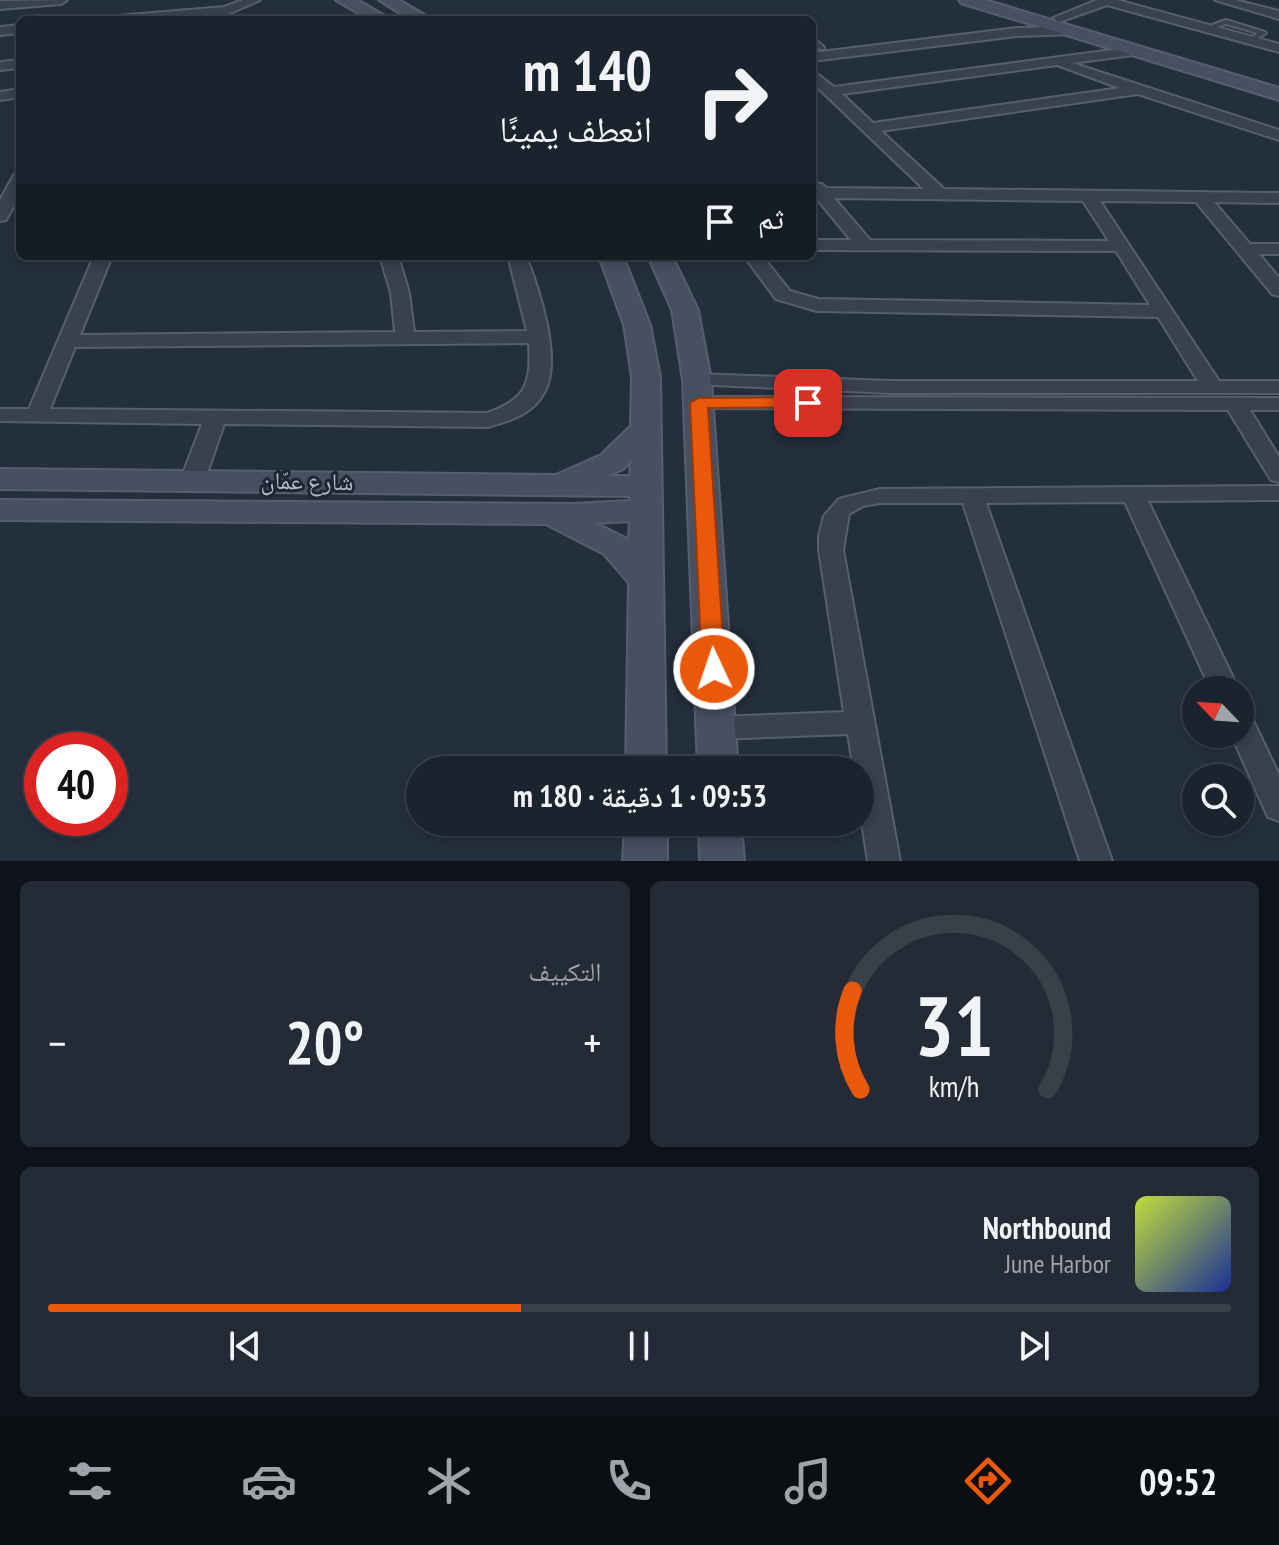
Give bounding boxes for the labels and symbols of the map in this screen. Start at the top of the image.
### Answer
pin [774,369,842,437]
street label: شارع عمّان [260,465,354,497]
position arrow [672,627,756,711]
north arrow [1182,676,1254,748]
speed limit sign: 40 [24,732,128,836]

